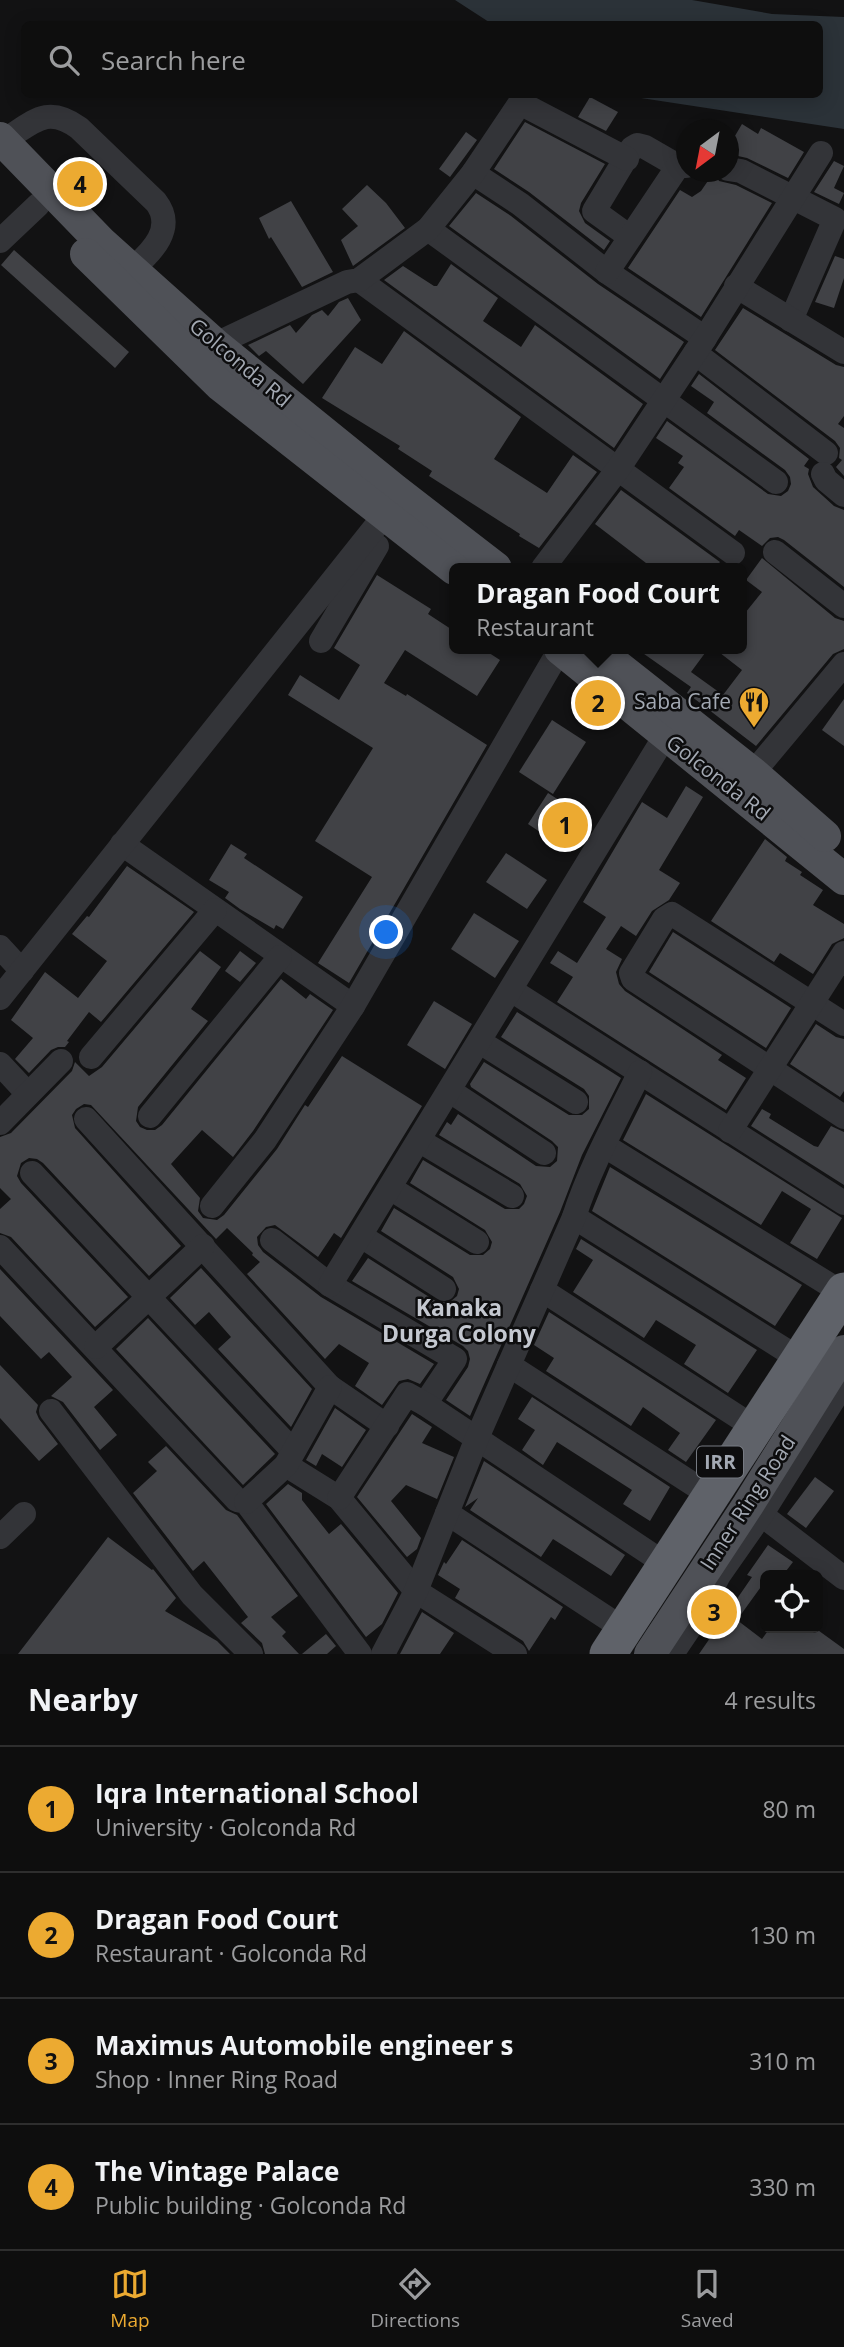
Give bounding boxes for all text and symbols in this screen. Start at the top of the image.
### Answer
search box [21,21,823,98]
icon: search [45,41,83,79]
text: Search here [101,42,246,78]
north arrow [676,119,739,182]
pin: 4 [57,158,103,210]
street label: Golconda Rd [184,311,297,413]
popup [449,563,747,654]
text: Dragan Food Court [476,575,720,611]
text: Restaurant [476,611,594,643]
pin: 2 [575,677,621,729]
restaurant icon: Saba Cafe [737,685,771,729]
place label: Saba Cafe [634,687,731,715]
street label: Golconda Rd [661,728,776,827]
pin: 1 [542,799,588,851]
your location [369,915,403,949]
district label: Kanaka Durga Colony [382,1291,537,1349]
street label: Inner Ring Road [693,1430,801,1575]
road number: IRR [697,1446,743,1478]
map controls [760,1570,823,1633]
button: locate [760,1570,823,1633]
pin: 3 [691,1586,737,1638]
text: Nearby [28,1679,138,1720]
text: 4 results [725,1684,816,1716]
text: Iqra International School [95,1775,419,1811]
text: 1 [44,1793,58,1825]
text: 80 m [762,1793,816,1825]
text: University · Golconda Rd [95,1811,356,1843]
text: Dragan Food Court [95,1901,339,1937]
text: 2 [44,1919,58,1951]
text: 130 m [749,1919,816,1951]
text: Restaurant · Golconda Rd [95,1937,367,1969]
text: Maximus Automobile engineer s [95,2027,513,2063]
text: 3 [44,2045,58,2077]
text: 310 m [749,2045,816,2077]
text: Shop · Inner Ring Road [95,2063,338,2095]
text: The Vintage Palace [95,2153,339,2189]
text: 4 [44,2171,58,2203]
text: 330 m [749,2171,816,2203]
text: Public building · Golconda Rd [95,2189,406,2221]
tab: Map [110,2265,150,2333]
tab: Directions [370,2265,460,2333]
tab: Saved [681,2265,734,2333]

